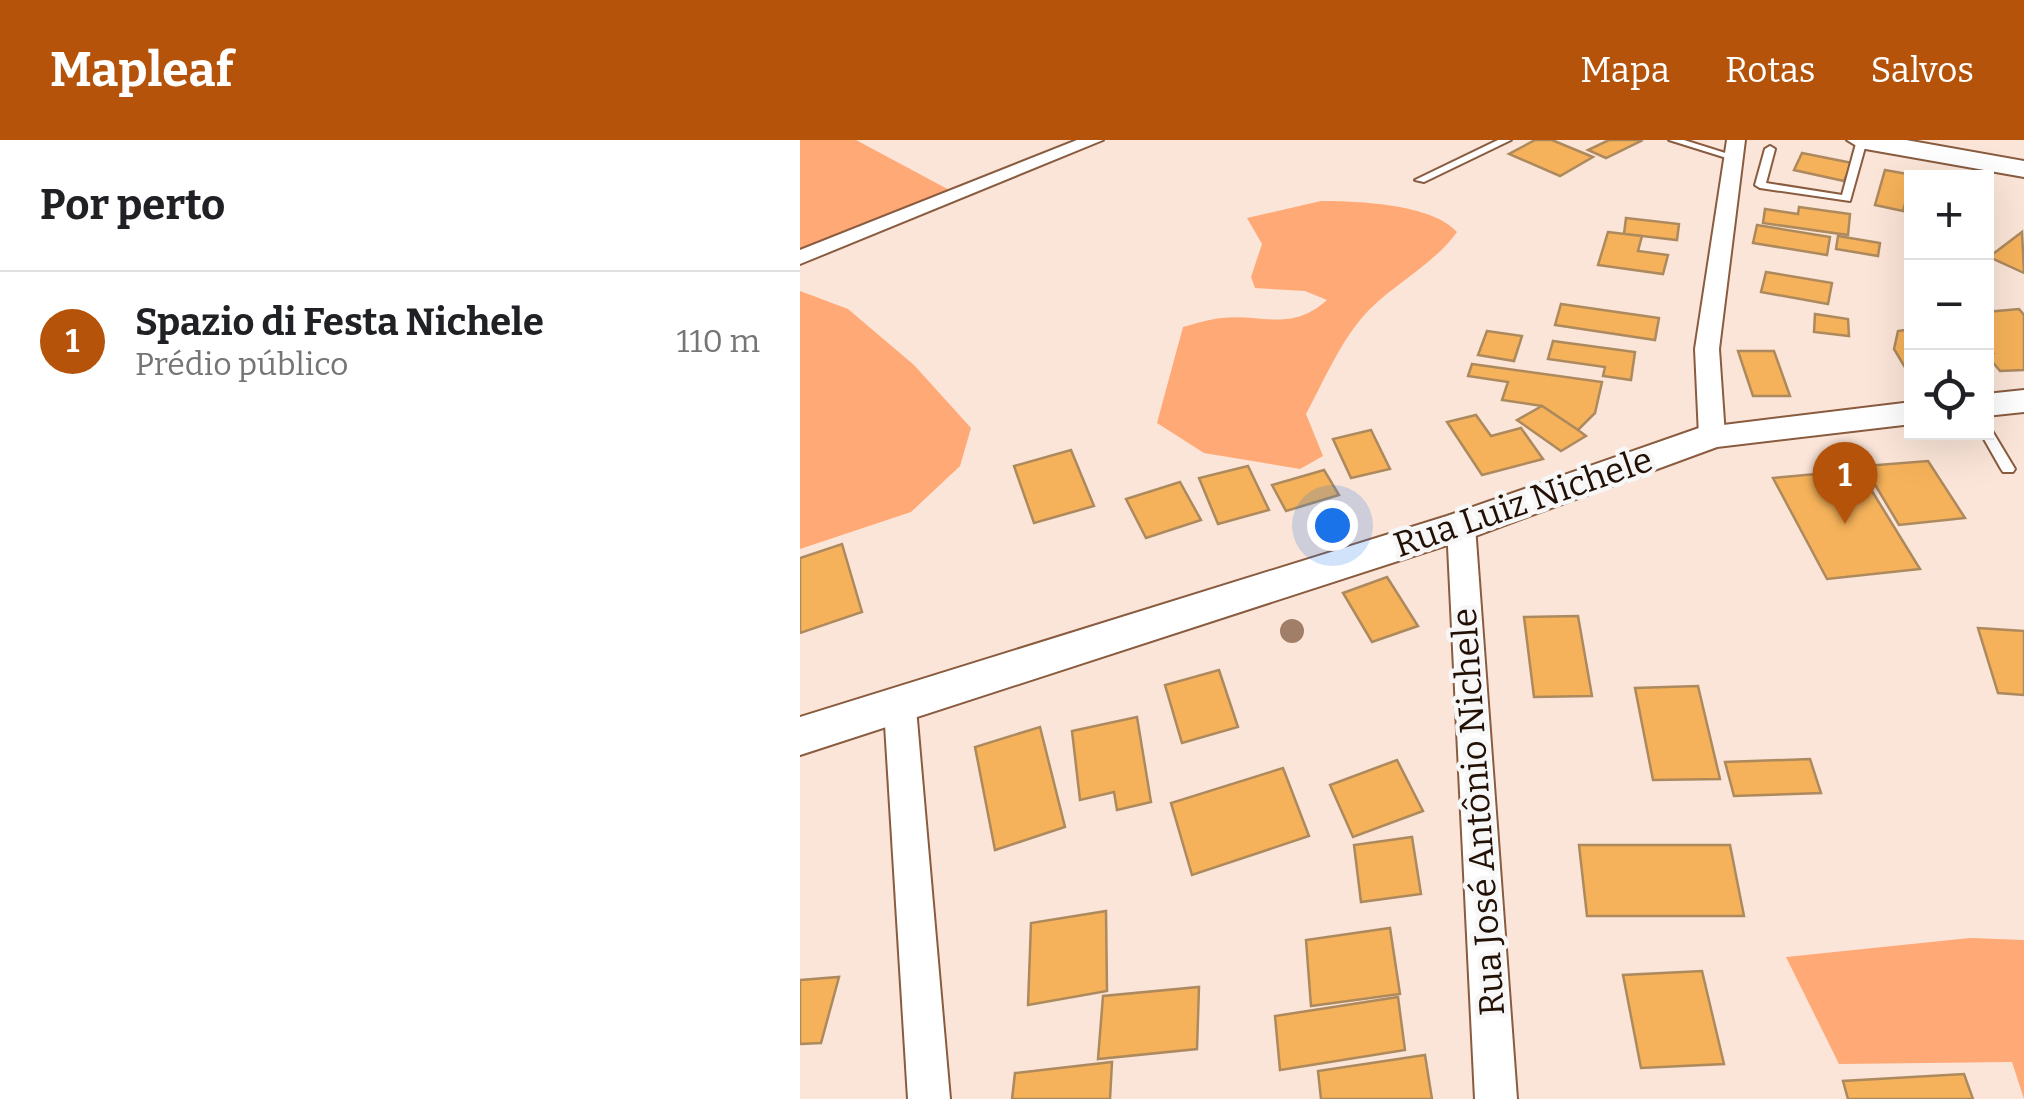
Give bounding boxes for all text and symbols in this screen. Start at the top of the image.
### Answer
text: Mapleaf [50,41,234,99]
text: Mapa [1580,49,1670,91]
text: Rotas [1725,49,1816,91]
text: Salvos [1871,49,1974,91]
map controls [1904,170,1994,440]
button: + [1904,170,1994,260]
text: Por perto [40,180,225,230]
button: − [1904,260,1994,350]
text: Spazio di Festa Nichele [135,299,544,345]
text: 1 [66,322,79,360]
text: 110 m [677,322,760,360]
text: Prédio público [135,345,348,383]
button: locate [1904,350,1994,440]
street label: Rua Luiz Nichele [1388,438,1658,566]
pin: 1 [1812,442,1878,524]
your location [1307,500,1358,551]
street label: Rua José Antônio Nichele [1443,607,1513,1017]

